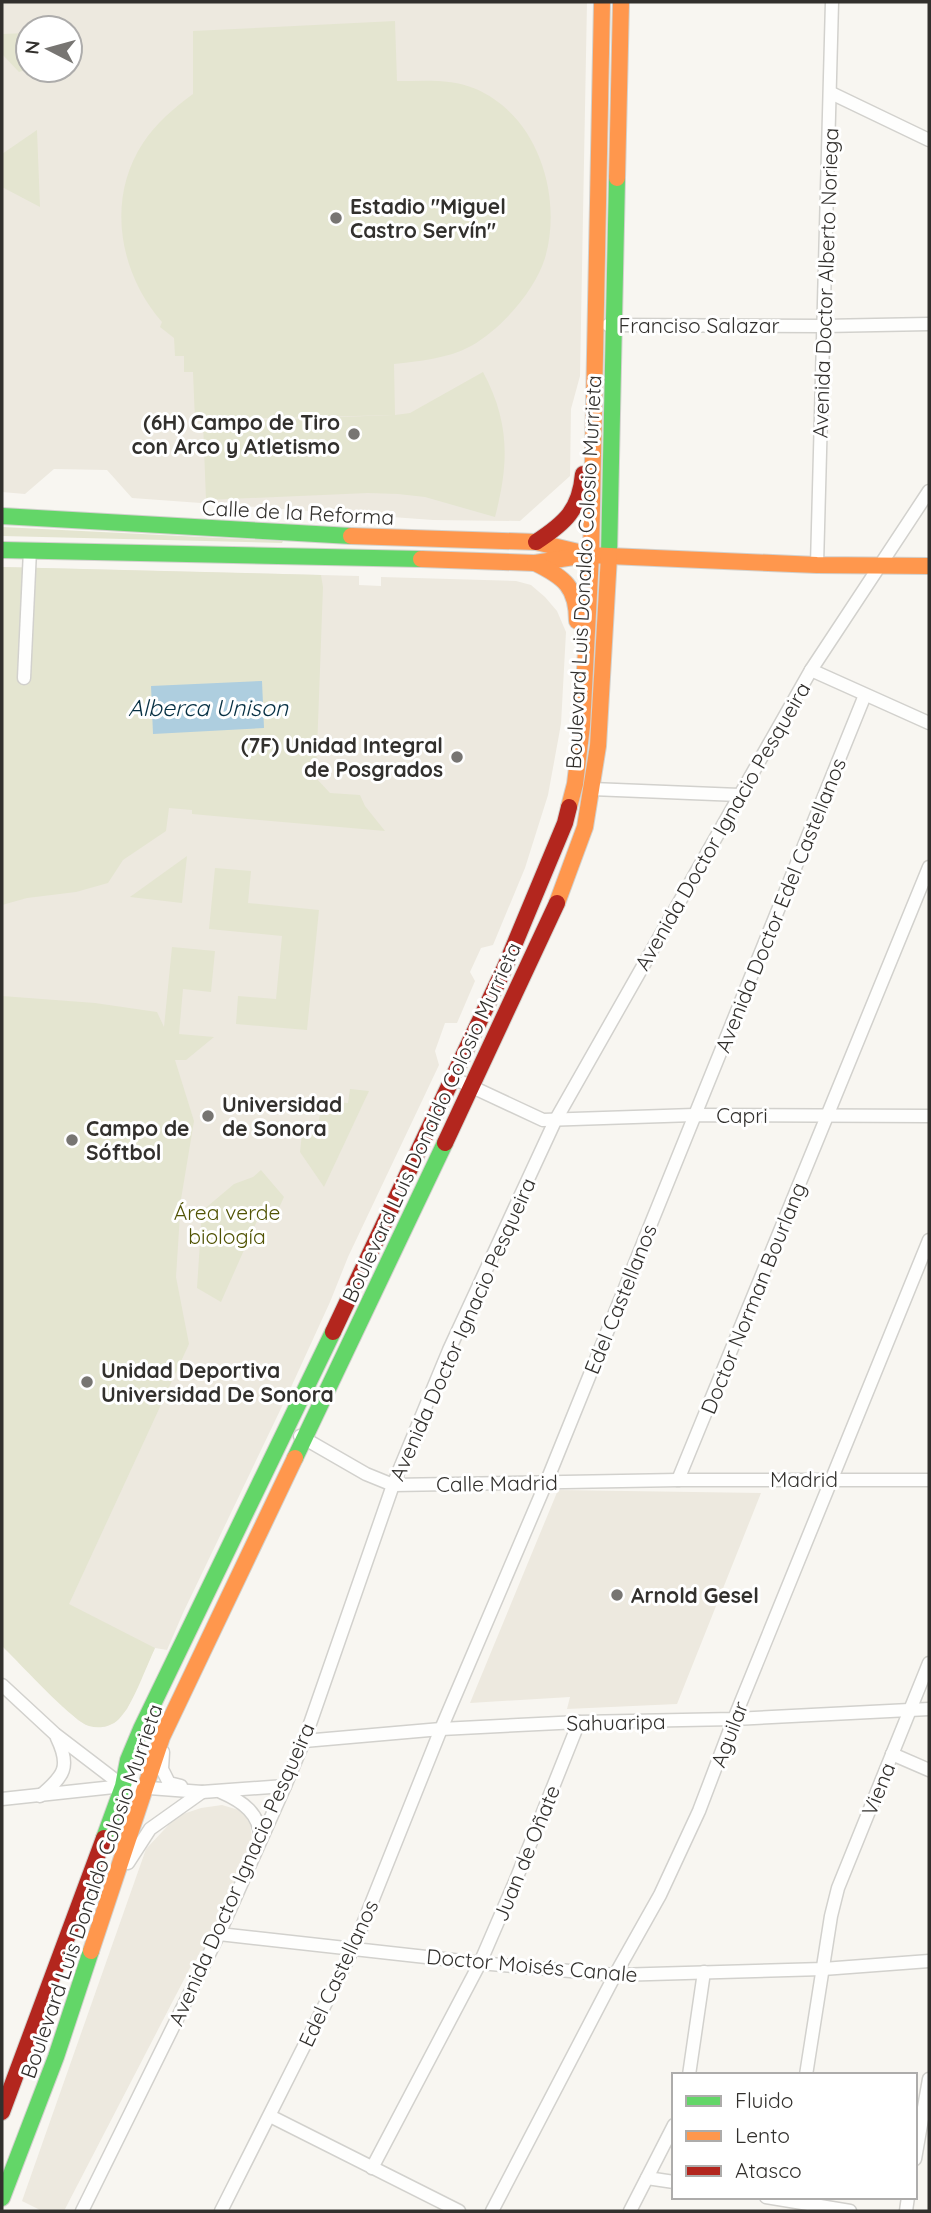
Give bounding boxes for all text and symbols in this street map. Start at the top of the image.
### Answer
north arrow [14,14,84,84]
text: N [19,39,45,55]
street label: Avenida Doctor Alberto Noriega [807,127,843,439]
place label: Estadio "Miguel Castro Servín" [350,193,506,243]
marker: Estadio "Miguel Castro Servín" [328,210,344,226]
street label: Franciso Salazar [619,312,780,338]
street label: Boulevard Luis Donaldo Colosio Murrieta [560,374,606,770]
place label: (6H) Campo de Tiro con Arco y Atletismo [132,409,340,459]
marker: (6H) Campo de Tiro con Arco y Atletismo [346,426,362,442]
street label: Calle de la Reforma [201,494,395,530]
street label: Avenida Doctor Ignacio Pesqueira [629,677,815,975]
water label: Alberca Unison [128,693,289,722]
place label: (7F) Unidad Integral de Posgrados [241,732,443,782]
marker: (7F) Unidad Integral de Posgrados [449,749,465,765]
street label: Avenida Doctor Edel Castellanos [709,754,851,1056]
street label: Boulevard Luis Donaldo Colosio Murrieta [336,938,526,1306]
place label: Universidad de Sonora [222,1091,342,1141]
street label: Capri [716,1102,768,1128]
marker: Universidad de Sonora [200,1108,216,1124]
place label: Campo de Sóftbol [86,1115,189,1165]
marker: Campo de Sóftbol [64,1132,80,1148]
street label: Avenida Doctor Ignacio Pesqueira [383,1174,541,1484]
street label: Doctor Norman Bourlang [695,1178,811,1418]
park label: Área verde biología [174,1199,280,1249]
street label: Edel Castellanos [578,1220,662,1378]
place label: Unidad Deportiva Universidad De Sonora [101,1357,334,1407]
marker: Unidad Deportiva Universidad De Sonora [79,1374,95,1390]
street label: Madrid [770,1466,838,1492]
street label: Calle Madrid [436,1469,558,1497]
place label: Arnold Gesel [631,1582,759,1608]
marker: Arnold Gesel [609,1587,625,1603]
street label: Aguilar [705,1697,753,1771]
street label: Boulevard Luis Donaldo Colosio Murrieta [14,1700,168,2082]
street label: Sahuaripa [566,1708,666,1736]
street label: Avenida Doctor Ignacio Pesqueira [162,1719,320,2029]
street label: Viena [856,1759,900,1819]
street label: Juan de Oñate [487,1781,565,1925]
street label: Edel Castellanos [293,1895,383,2051]
street label: Doctor Moisés Canale [425,1943,639,1987]
legend [672,2073,917,2199]
text: Fluido [735,2087,793,2113]
text: Lento [735,2122,790,2148]
text: Atasco [735,2157,802,2183]

